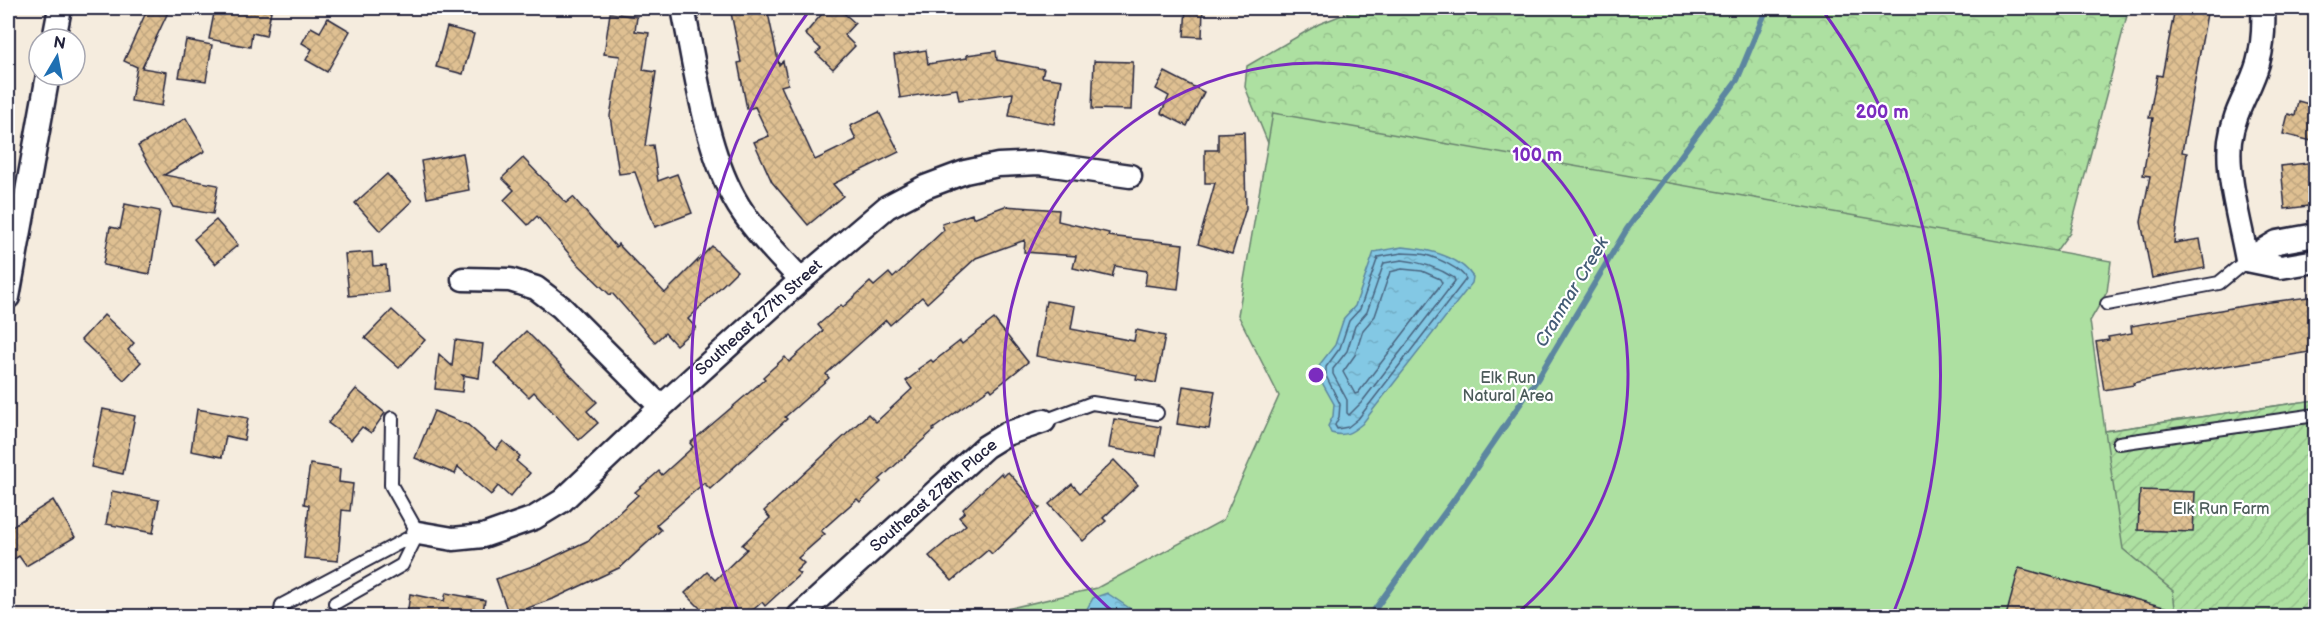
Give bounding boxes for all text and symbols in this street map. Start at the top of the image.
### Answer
north arrow [27,27,87,87]
text: N [52,33,67,54]
text: 200 m [1855,102,1909,123]
text: 100 m [1512,145,1562,166]
water label: Cranmar Creek [1531,232,1614,351]
street label: Southeast 277th Street [692,256,826,380]
centre of rings [1306,365,1326,385]
park label: Elk Run Natural Area [1462,369,1554,406]
street label: Southeast 278th Place [867,435,1002,556]
park label: Elk Run Farm [2172,500,2270,519]

